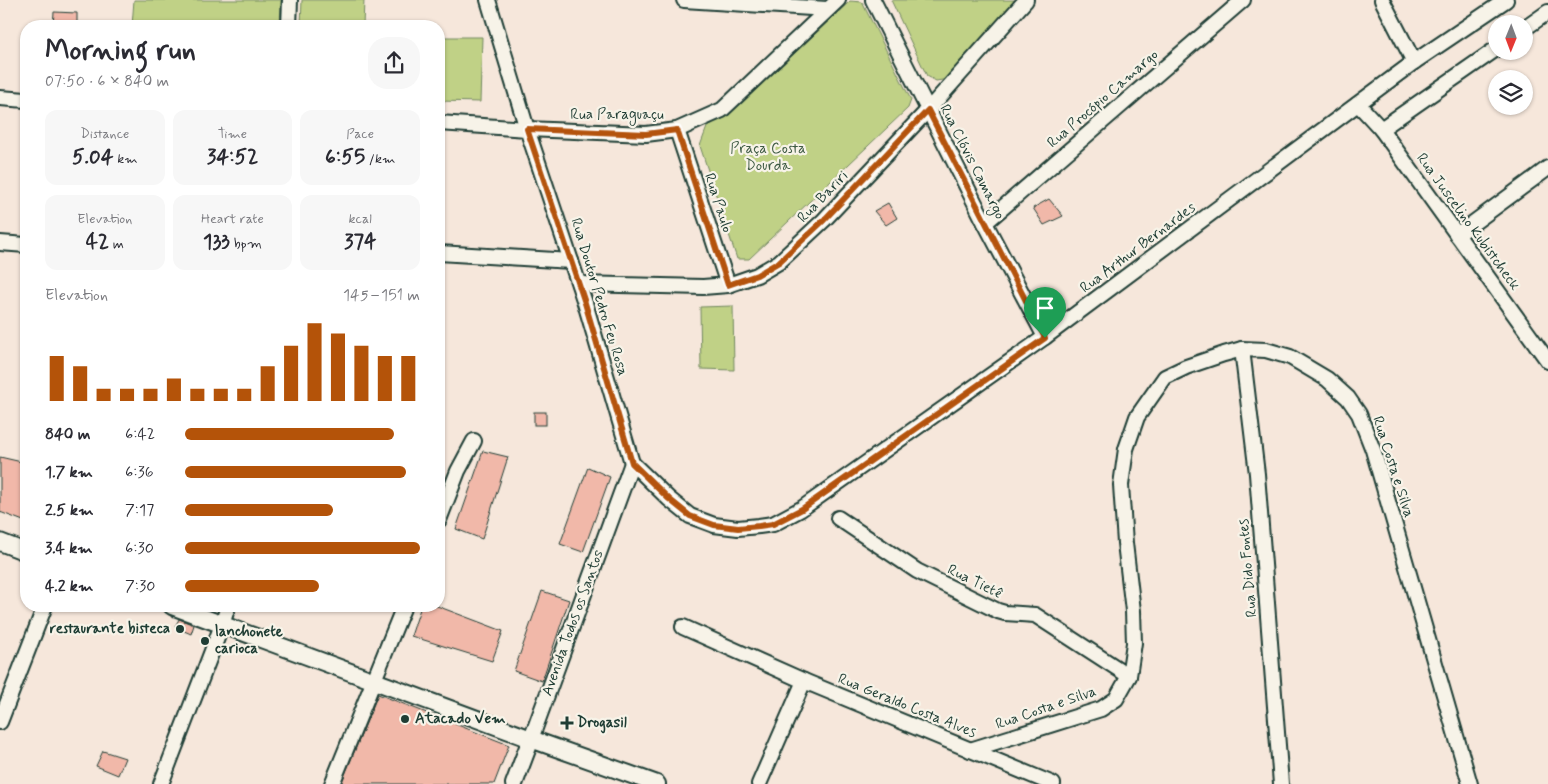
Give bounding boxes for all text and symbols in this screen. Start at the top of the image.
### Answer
north arrow [1488,15,1532,60]
map controls [1488,15,1533,115]
text: Morning run [45,33,196,70]
button: share [368,37,420,89]
street label: Rua Procópio Camargo [1043,45,1163,153]
button: layers [1488,70,1533,115]
text: 07:50 · 6 × 840 m [45,71,169,92]
street label: Rua Clóvis Camargo [933,101,1010,223]
street label: Rua Paraguaçu [570,105,664,126]
text: Distance [80,125,129,143]
text: Time [218,125,247,143]
text: Pace [346,125,374,143]
park label: Praça Costa Dourda [730,139,806,176]
text: 5.04 [72,143,113,171]
text: 34:52 [207,143,258,171]
text: 6:55 [325,143,365,171]
street label: Rua Juscelino Kubistcheck [1411,149,1525,295]
text: km [113,150,138,168]
text: /km [365,150,395,168]
street label: Rua Bariri [793,166,853,228]
street label: Rua Paulo [699,171,737,235]
street label: Rua Arthur Bernardes [1076,198,1200,298]
text: Elevation [77,210,132,228]
text: Heart rate [201,210,264,228]
text: kcal [348,210,372,228]
street label: Rua Doutor Pedro Feu Rosa [565,216,633,379]
text: 42 [86,228,109,256]
text: 133 [203,228,230,256]
text: 374 [344,228,376,256]
text: m [109,235,124,253]
text: bpm [230,235,262,253]
text: Elevation [45,285,108,306]
text: 145–151 m [343,285,420,306]
pin [1024,287,1066,338]
icon: arrive [1031,294,1059,322]
street label: Rua Costa e Silva [1367,414,1419,520]
text: 840 m [45,424,90,445]
text: 6:42 [125,424,155,445]
text: 1.7 km [45,462,93,483]
text: 6:36 [125,462,154,483]
text: 2.5 km [45,500,93,521]
text: 7:17 [125,500,154,521]
street label: Rua Dido Fontes [1234,518,1262,618]
text: 3.4 km [45,538,93,559]
text: 6:30 [125,538,154,559]
street label: Avenida Todos os Santos [537,547,609,699]
street label: Rua Tietê [944,560,1006,604]
text: 4.2 km [45,576,93,597]
text: 7:30 [125,576,155,597]
place label: restaurante bisteca [50,619,170,639]
place label: lanchonete carioca [215,622,283,659]
marker: restaurante bisteca [174,623,186,635]
marker: lanchonete carioca [199,635,211,647]
street label: Rua Geraldo Costa Alves [835,669,979,743]
street label: Rua Costa e Silva [993,681,1099,735]
place label: Atacado Vem [415,709,506,729]
marker: Atacado Vem [399,713,411,725]
place label: Drogasil [577,713,627,734]
marker: Drogasil [561,717,573,729]

